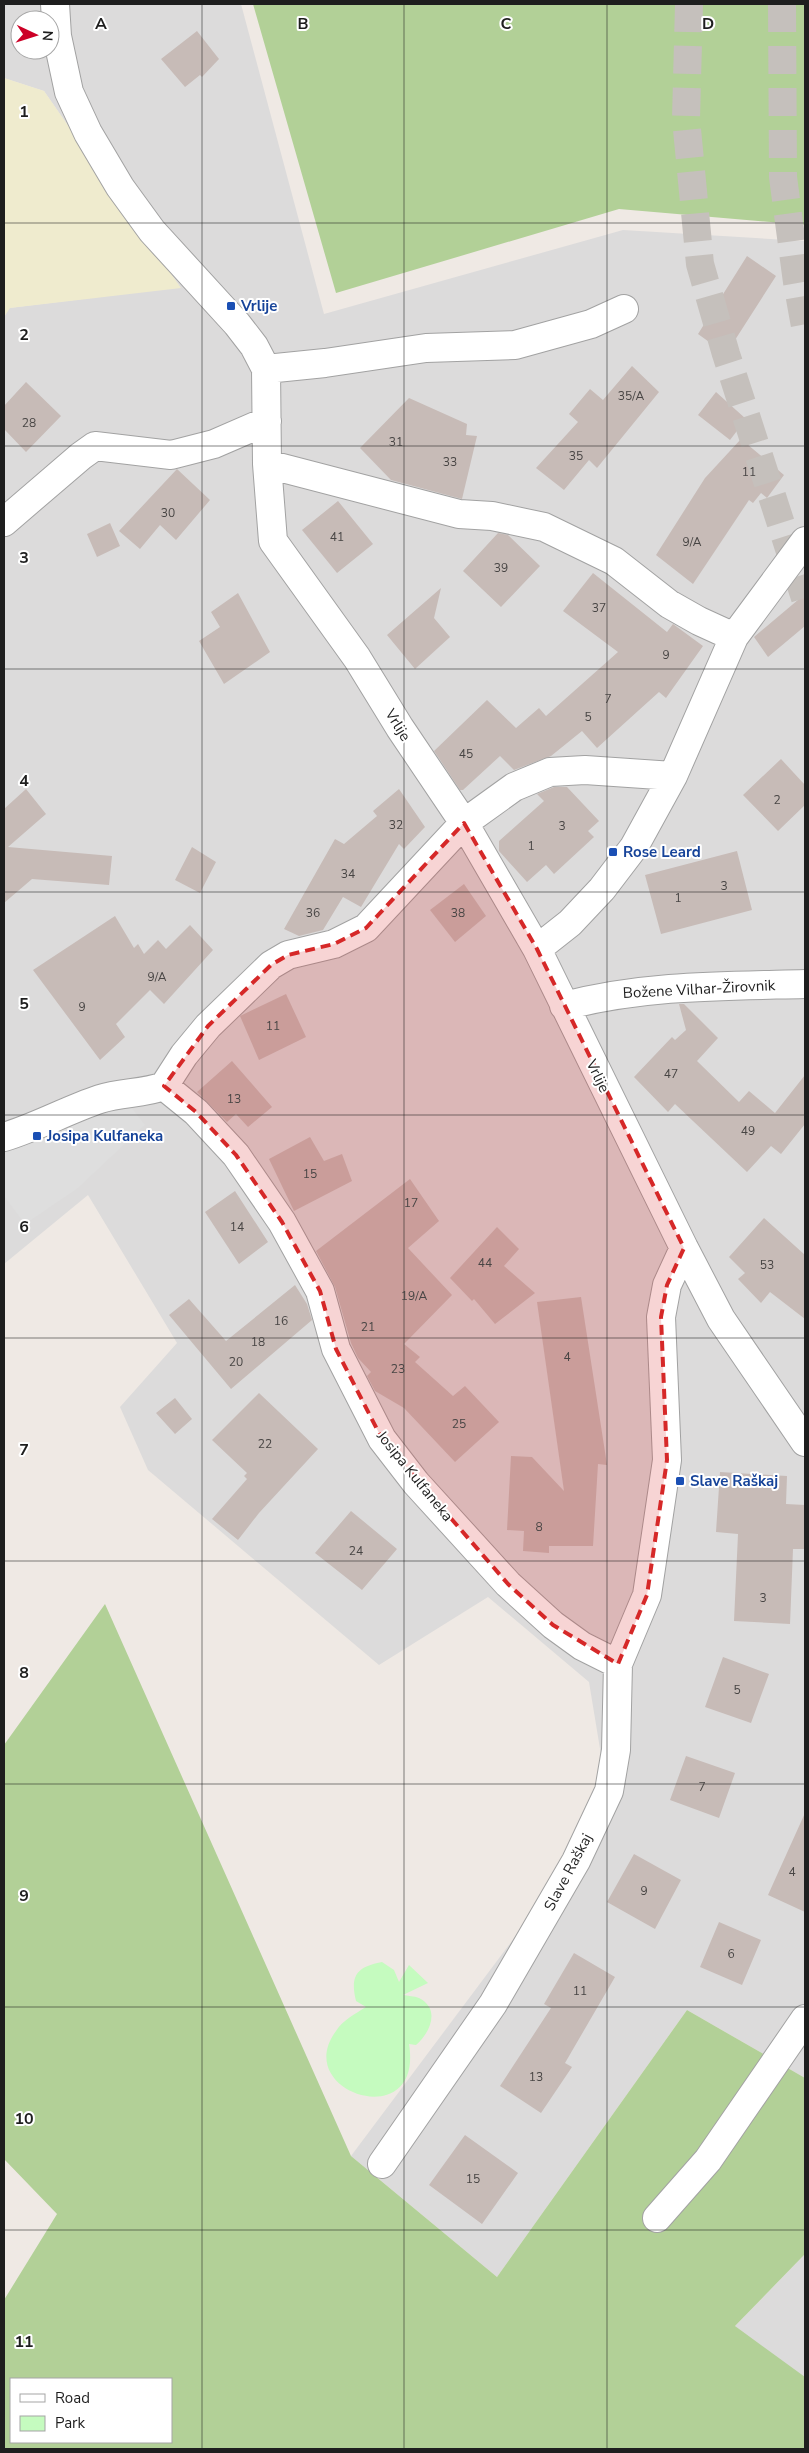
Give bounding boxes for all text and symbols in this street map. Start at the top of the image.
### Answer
north arrow [10,10,60,60]
text: A [95,13,107,35]
text: B [297,13,309,35]
text: C [501,13,512,35]
text: D [702,13,714,35]
text: N [38,30,57,42]
text: 1 [19,101,29,123]
place label: Vrlije [240,296,277,316]
marker: Vrlije [225,300,237,312]
text: 2 [19,324,29,346]
house number: 35/A [618,388,644,404]
house number: 28 [22,415,36,431]
house number: 31 [389,434,403,450]
house number: 35 [569,448,583,464]
house number: 33 [443,454,457,470]
house number: 11 [742,464,756,480]
house number: 30 [161,505,175,521]
house number: 41 [330,529,344,545]
house number: 9/A [682,534,702,550]
text: 3 [19,547,29,569]
house number: 39 [494,560,508,576]
house number: 37 [592,600,606,616]
house number: 9 [662,647,670,663]
house number: 7 [604,691,612,707]
street label: Vrlije [380,704,416,745]
house number: 5 [584,709,592,725]
house number: 45 [459,746,473,762]
text: 4 [19,770,29,792]
house number: 2 [773,792,781,808]
house number: 32 [389,817,403,833]
house number: 3 [558,818,566,834]
house number: 1 [527,838,535,854]
place label: Rose Leard [623,842,701,862]
marker: Rose Leard [607,846,619,858]
house number: 34 [341,866,355,882]
house number: 3 [720,878,728,894]
house number: 1 [674,890,682,906]
house number: 36 [306,905,320,921]
house number: 38 [451,905,465,921]
house number: 9/A [147,969,167,985]
street label: Božene Vilhar-Žirovnik [622,975,776,1003]
text: 5 [19,993,29,1015]
house number: 9 [78,999,86,1015]
house number: 11 [266,1018,280,1034]
street label: Vrlije [581,1055,615,1096]
house number: 47 [664,1066,678,1082]
house number: 13 [227,1091,241,1107]
house number: 49 [741,1123,755,1139]
place label: Josipa Kulfaneka [46,1126,163,1146]
marker: Josipa Kulfaneka [31,1130,43,1142]
house number: 15 [303,1166,317,1182]
house number: 17 [404,1195,418,1211]
text: 6 [19,1216,29,1238]
house number: 14 [230,1219,244,1235]
house number: 44 [478,1255,492,1271]
house number: 53 [760,1257,774,1273]
house number: 19/A [401,1288,427,1304]
house number: 16 [274,1313,288,1329]
house number: 21 [361,1319,375,1335]
house number: 18 [251,1334,265,1350]
house number: 4 [563,1349,571,1365]
house number: 20 [229,1354,243,1370]
house number: 23 [391,1361,405,1377]
house number: 25 [452,1416,466,1432]
street label: Josipa Kulfaneka [372,1426,458,1525]
house number: 22 [258,1436,272,1452]
text: 7 [19,1439,29,1461]
place label: Slave Raškaj [690,1471,778,1491]
marker: Slave Raškaj [674,1475,686,1487]
house number: 8 [535,1519,543,1535]
house number: 24 [349,1543,363,1559]
house number: 3 [759,1590,767,1606]
text: 8 [19,1662,29,1684]
house number: 5 [733,1682,741,1698]
house number: 7 [698,1779,706,1795]
street label: Slave Raškaj [539,1830,597,1914]
house number: 4 [788,1864,796,1880]
house number: 9 [640,1883,648,1899]
text: 9 [19,1885,29,1907]
house number: 6 [727,1946,735,1962]
house number: 11 [573,1983,587,1999]
house number: 13 [529,2069,543,2085]
text: 10 [14,2108,34,2130]
house number: 15 [466,2171,480,2187]
text: 11 [14,2331,34,2353]
legend [10,2378,172,2443]
text: Road [55,2388,90,2408]
text: Park [55,2413,85,2433]

